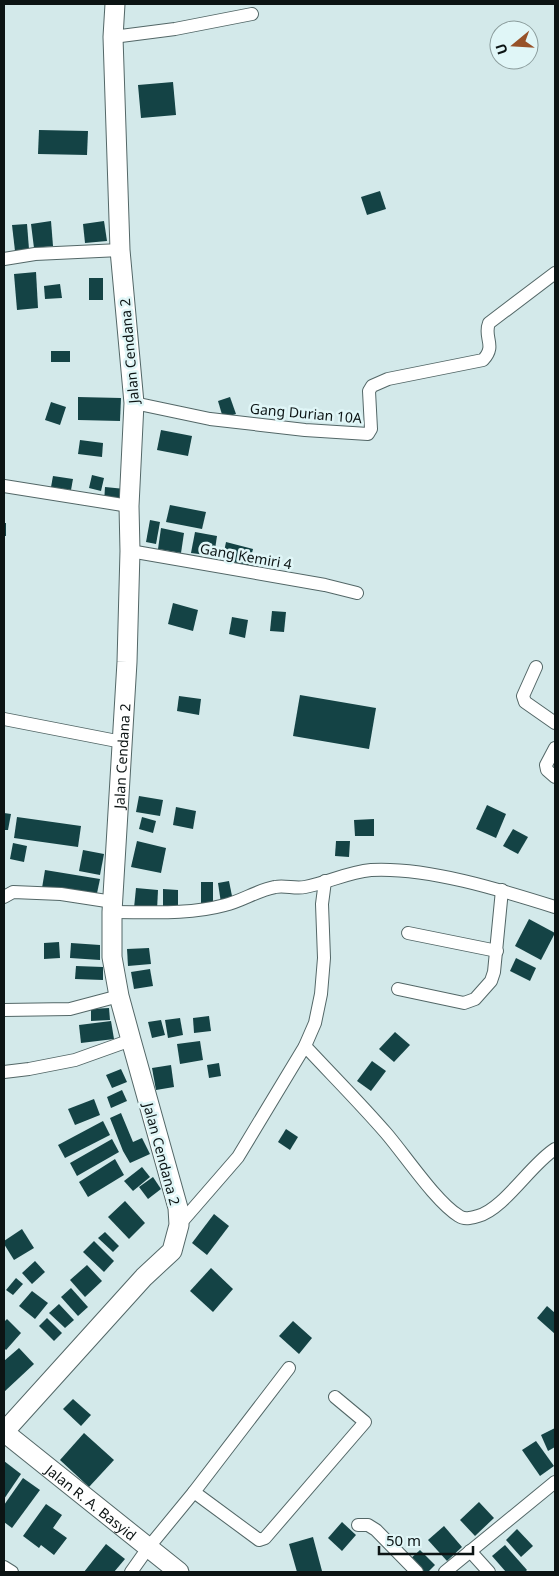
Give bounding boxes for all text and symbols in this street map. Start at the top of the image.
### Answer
north arrow [489,20,539,70]
text: U [490,41,512,57]
street label: Jalan Cendana 2 [115,298,143,406]
street label: Gang Durian 10A [249,399,363,427]
street label: Gang Kemiri 4 [198,539,294,573]
street label: Jalan Cendana 2 [109,703,134,811]
street label: Jalan Cendana 2 [139,1099,185,1207]
street label: Jalan R. A. Basyid [41,1459,141,1544]
scale bar [379,1524,473,1556]
text: 50 m [386,1530,421,1550]

